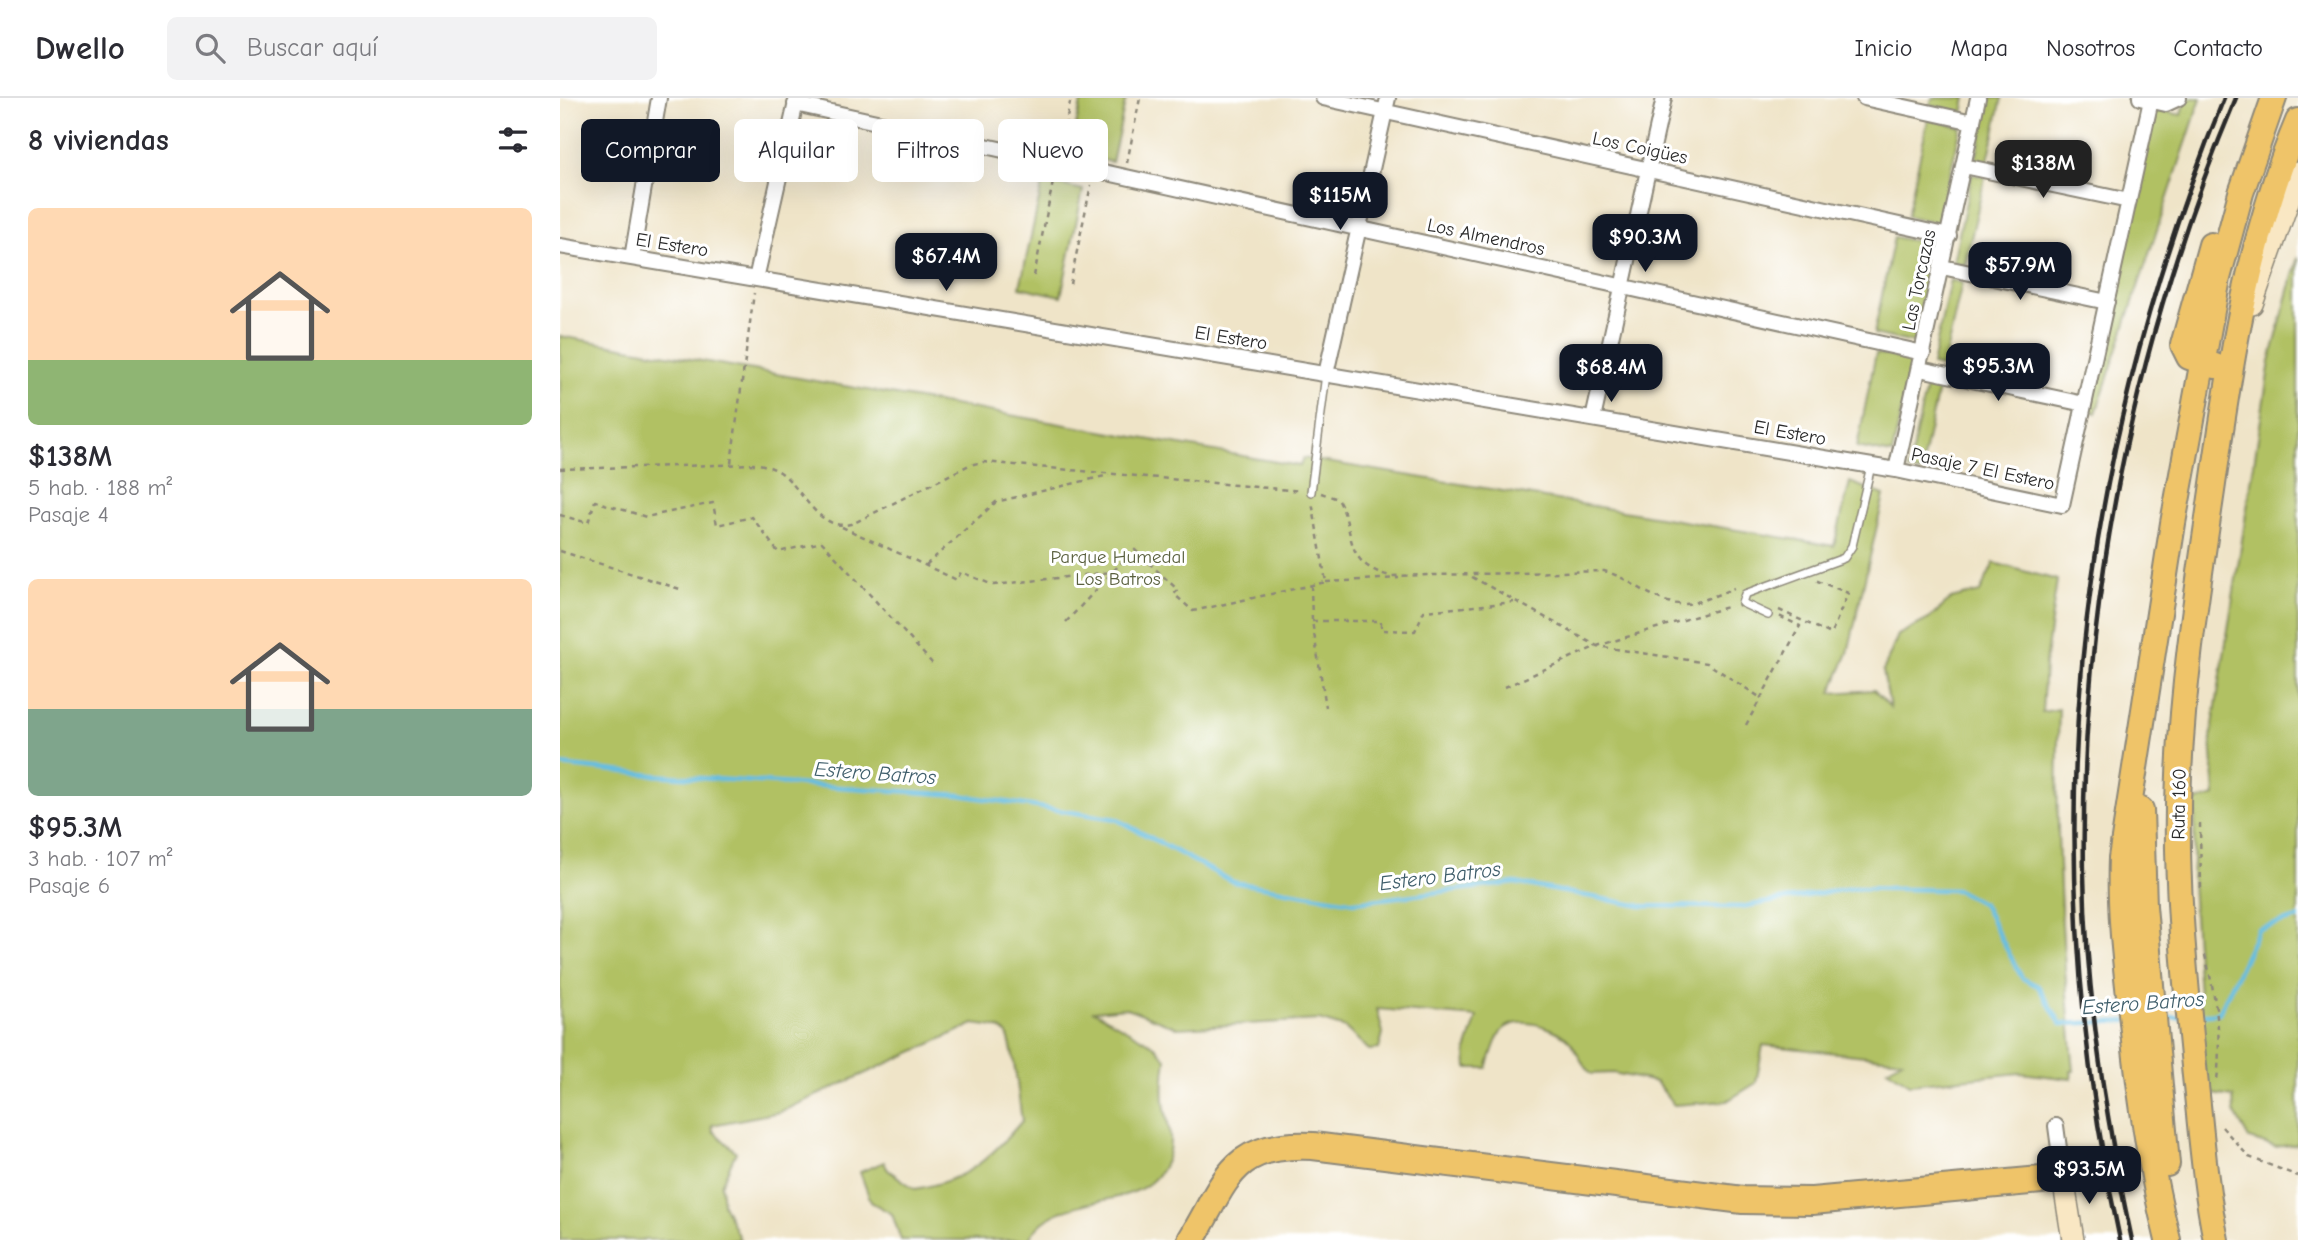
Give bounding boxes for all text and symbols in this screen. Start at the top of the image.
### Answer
search box [167,17,657,80]
text: Dwello [35,29,125,67]
icon: search [191,29,229,67]
text: Buscar aquí [247,33,378,63]
text: Inicio [1855,34,1912,62]
text: Mapa [1950,34,2008,62]
text: Nosotros [2046,34,2135,62]
text: Contacto [2173,34,2263,62]
chip: Comprar [581,119,720,182]
chip: Alquilar [734,119,858,182]
chip: Filtros [872,119,984,182]
chip: Nuevo [998,119,1108,182]
icon: filters [494,121,532,159]
text: 8 viviendas [28,123,169,158]
street label: Los Coigües [1590,127,1690,169]
pin: $138M [1994,140,2092,200]
text: $138M [2011,149,2075,176]
pin: $115M [1291,172,1389,232]
text: $115M [1309,181,1371,208]
street label: Los Almendros [1425,214,1547,260]
pin: $90.3M [1588,214,1702,274]
text: $90.3M [1608,223,1682,250]
street label: Las Torcazas [1898,227,1940,333]
street label: El Estero [634,228,710,262]
pin: $67.4M [889,234,1003,293]
text: $67.4M [911,242,981,269]
pin: $57.9M [1963,242,2077,302]
text: $57.9M [1984,251,2056,278]
icon: home [217,253,343,379]
street label: El Estero [1193,321,1269,355]
pin: $68.4M [1554,344,1668,404]
pin: $95.3M [1941,344,2055,403]
text: $95.3M [1962,352,2034,379]
text: $68.4M [1575,353,1647,380]
street label: El Estero [1752,416,1828,450]
text: $138M [28,439,112,474]
street label: Pasaje 7 El Estero [1909,443,2057,495]
text: 5 hab. · 188 m² [28,474,172,501]
text: Pasaje 4 [28,501,109,528]
park label: Parque Humedal Los Batros [1051,546,1185,590]
icon: home [217,624,343,750]
water label: Estero Batros [813,757,937,789]
street label: Ruta 160 [2167,768,2191,840]
text: $95.3M [28,810,122,845]
text: 3 hab. · 107 m² [28,845,173,872]
water label: Estero Batros [1378,857,1502,895]
text: Pasaje 6 [28,872,110,899]
water label: Estero Batros [2081,987,2205,1019]
pin: $93.5M [2032,1146,2146,1206]
text: $93.5M [2053,1155,2125,1182]

